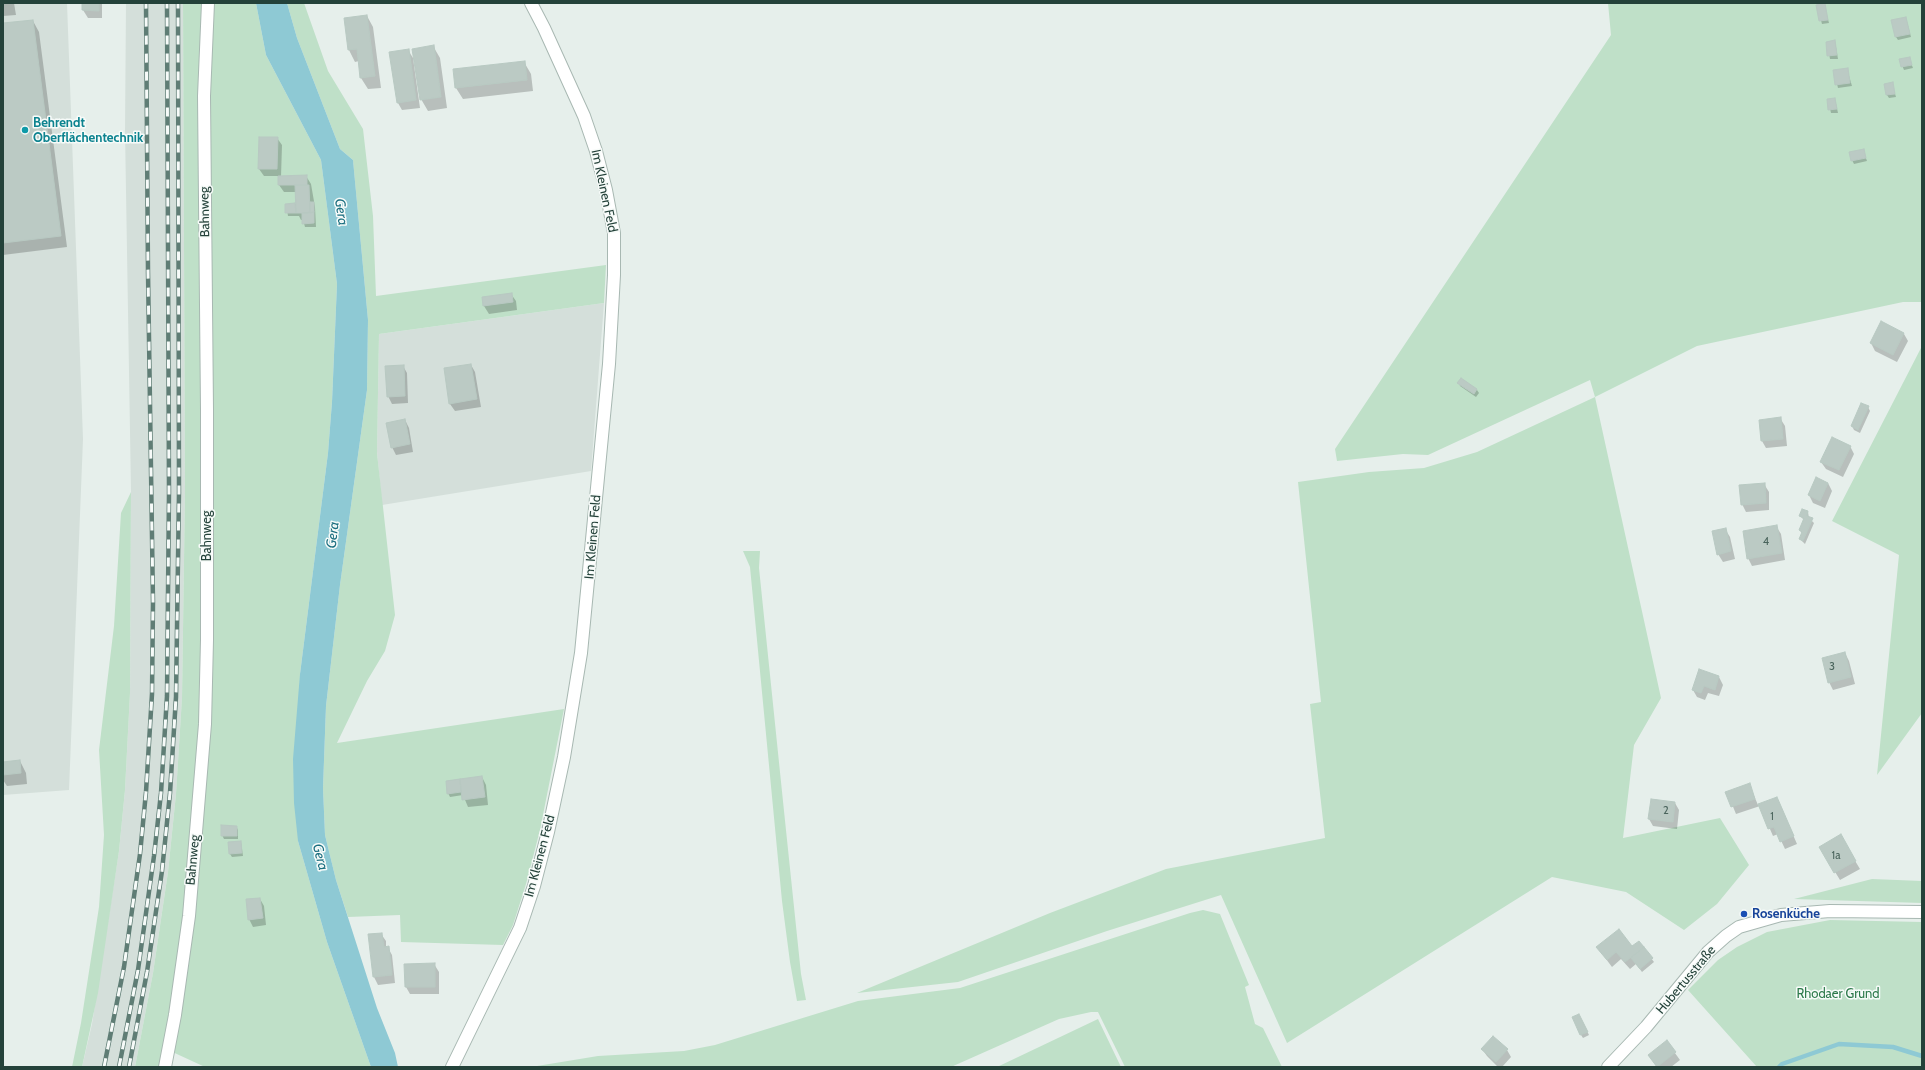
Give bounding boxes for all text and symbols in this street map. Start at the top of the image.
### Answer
place label: Behrendt Oberflächentechnik [33,115,143,146]
marker: Behrendt Oberflächentechnik [20,125,30,135]
street label: Im Kleinen Feld [588,148,620,234]
street label: Bahnweg [197,187,213,237]
water label: Gera [331,198,351,226]
street label: Im Kleinen Feld [582,494,604,580]
street label: Bahnweg [199,511,215,561]
water label: Gera [323,521,343,549]
house number: 4 [1763,535,1769,549]
house number: 3 [1829,660,1835,674]
house number: 2 [1663,804,1669,818]
house number: 1 [1770,810,1774,824]
street label: Im Kleinen Feld [522,813,558,899]
street label: Bahnweg [183,834,203,886]
water label: Gera [309,842,331,872]
house number: 1a [1832,849,1840,863]
place label: Rosenküche [1752,906,1820,922]
marker: Rosenküche [1739,909,1749,919]
street label: Hubertusstraße [1653,943,1719,1017]
park label: Rhodaer Grund [1796,986,1880,1002]

